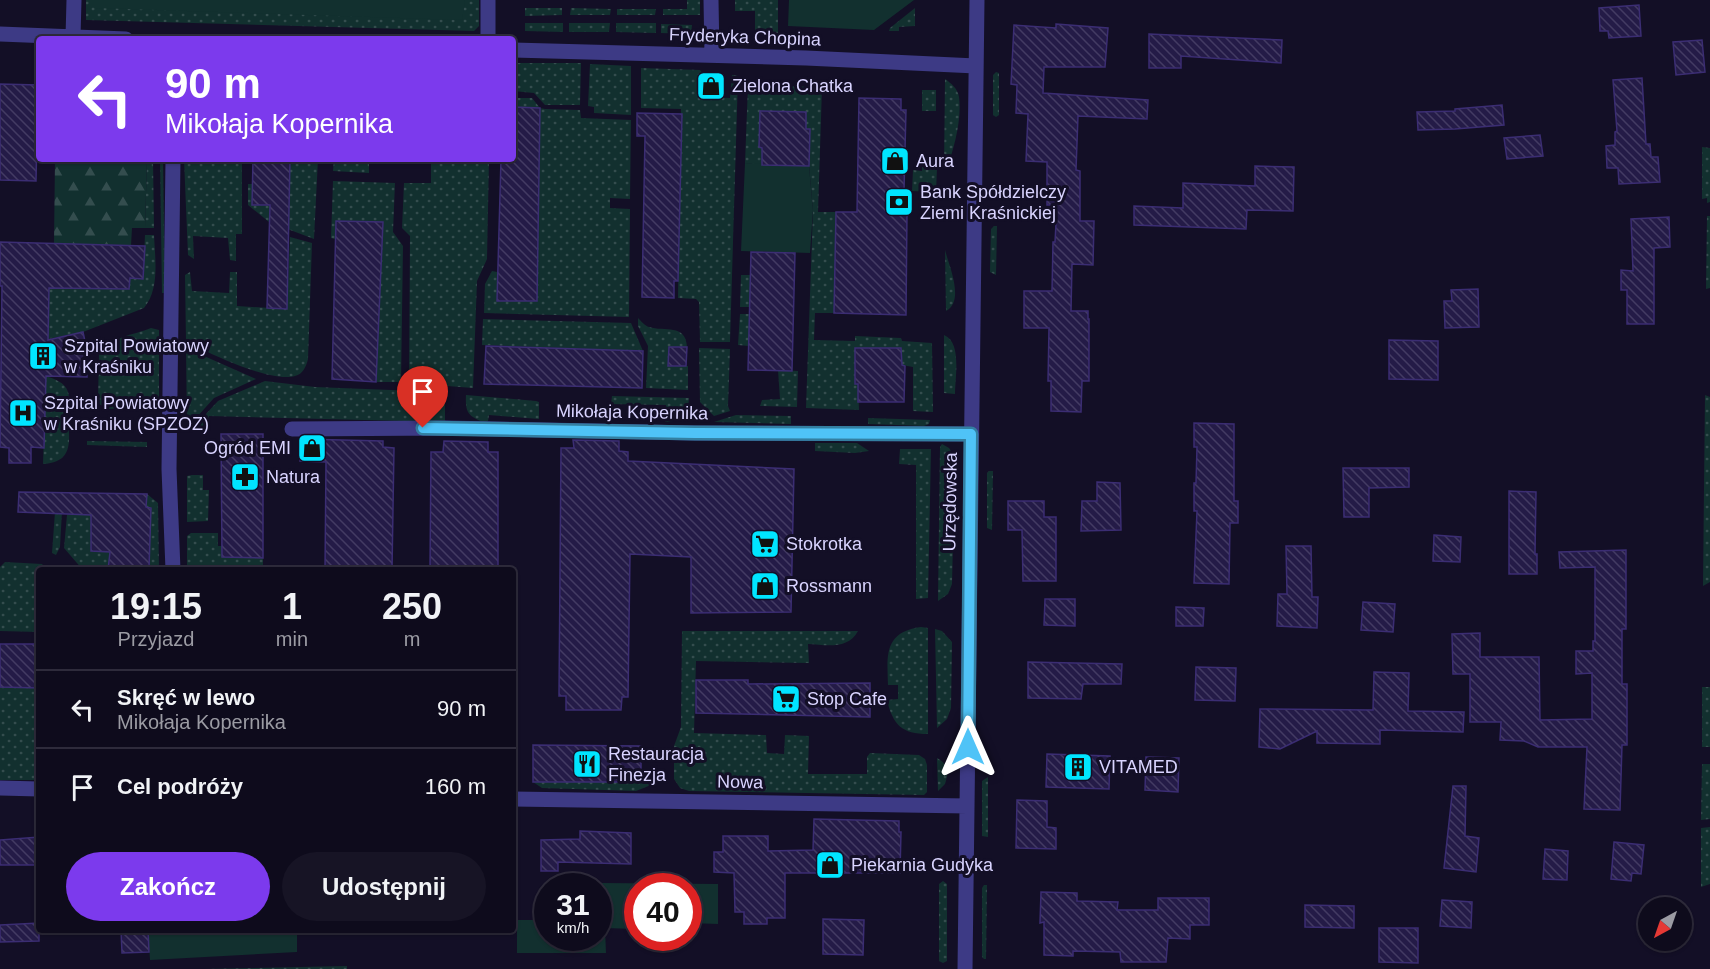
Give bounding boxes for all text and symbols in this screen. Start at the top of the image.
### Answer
street label: Fryderyka Chopina [669,24,822,50]
icon: left [66,60,144,138]
text: 90 m [165,60,261,107]
shop icon: Zielona Chatka [695,70,727,102]
place label: Zielona Chatka [732,76,854,96]
text: Mikołaja Kopernika [165,109,393,139]
shop icon: Aura [879,145,911,177]
place label: Aura [916,151,955,171]
place label: Bank Spółdzielczy Ziemi Kraśnickiej [920,182,1066,223]
bank icon: Bank Spółdzielczy Ziemi Kraśnickiej [883,186,915,218]
place label: Szpital Powiatowy w Kraśniku [63,336,209,377]
building icon: Szpital Powiatowy w Kraśniku [27,340,59,372]
pin [397,366,448,428]
icon: arrive [406,375,439,408]
place label: Szpital Powiatowy w Kraśniku (SPZOZ) [43,393,209,434]
hospital icon: Szpital Powiatowy w Kraśniku (SPZOZ) [7,397,39,429]
street label: Mikołaja Kopernika [556,401,709,423]
shop icon: Ogród EMI [296,432,328,464]
place label: Ogród EMI [204,438,291,458]
street label: Urzędowska [939,451,961,552]
pharmacy icon: Natura [229,461,261,493]
place label: Natura [266,467,321,487]
supermarket icon: Stokrotka [749,528,781,560]
place label: Stokrotka [786,534,863,554]
shop icon: Rossmann [749,570,781,602]
place label: Rossmann [786,576,872,596]
text: 19:15 [110,586,202,627]
text: 1 [282,586,302,627]
text: 250 [382,586,442,627]
text: Przyjazd [118,628,194,650]
text: min [276,628,308,650]
text: m [404,628,420,650]
supermarket icon: Stop Cafe [770,683,802,715]
text: Skręć w lewo [117,685,255,710]
place label: Stop Cafe [807,689,887,709]
icon: left [66,693,99,726]
text: 90 m [437,696,486,721]
text: Mikołaja Kopernika [117,711,286,733]
position arrow [936,715,1000,779]
place label: Restauracja Finezja [608,744,705,785]
restaurant icon: Restauracja Finezja [571,748,603,780]
building icon: VITAMED [1062,751,1094,783]
place label: VITAMED [1099,757,1178,777]
icon: arrive [66,771,99,804]
street label: Nowa [717,772,764,792]
text: Cel podróży [117,774,243,799]
text: 160 m [425,774,486,799]
shop icon: Piekarnia Gudyka [814,849,846,881]
button: Zakończ [66,852,270,921]
button: Udostępnij [282,852,486,921]
place label: Piekarnia Gudyka [851,855,994,875]
speed limit sign: 40 [624,873,702,951]
text: 31 [556,888,590,921]
north arrow [1638,897,1692,951]
map controls [1638,897,1692,951]
text: km/h [557,919,589,936]

